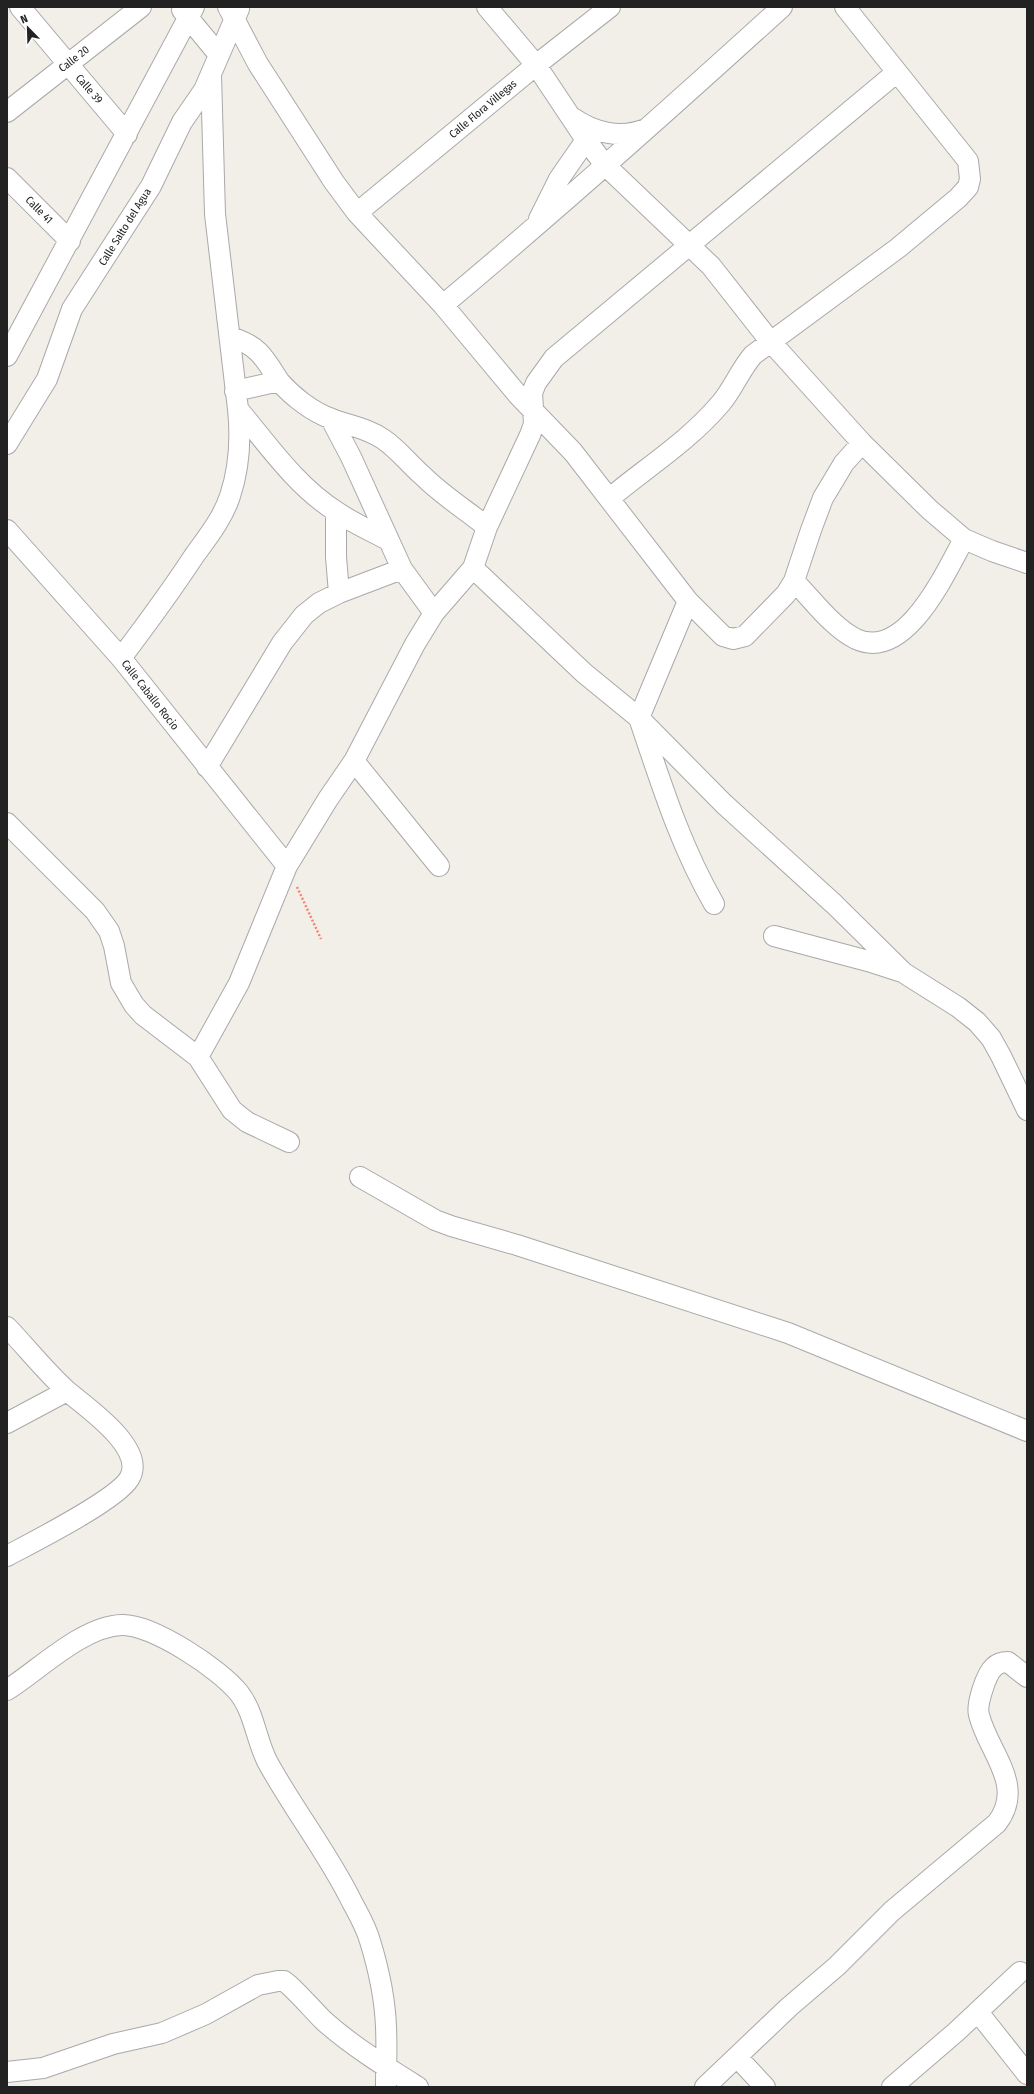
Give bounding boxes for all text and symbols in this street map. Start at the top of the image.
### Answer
north arrow [8,8,48,48]
text: N [19,12,30,27]
street label: Calle 20 [56,43,92,75]
street label: Calle 39 [73,72,105,106]
street label: Calle Flora Villegas [447,77,520,141]
street label: Calle Salto del Agua [96,186,154,268]
street label: Calle 41 [23,194,55,226]
street label: Calle Caballo Rocio [119,657,182,733]

